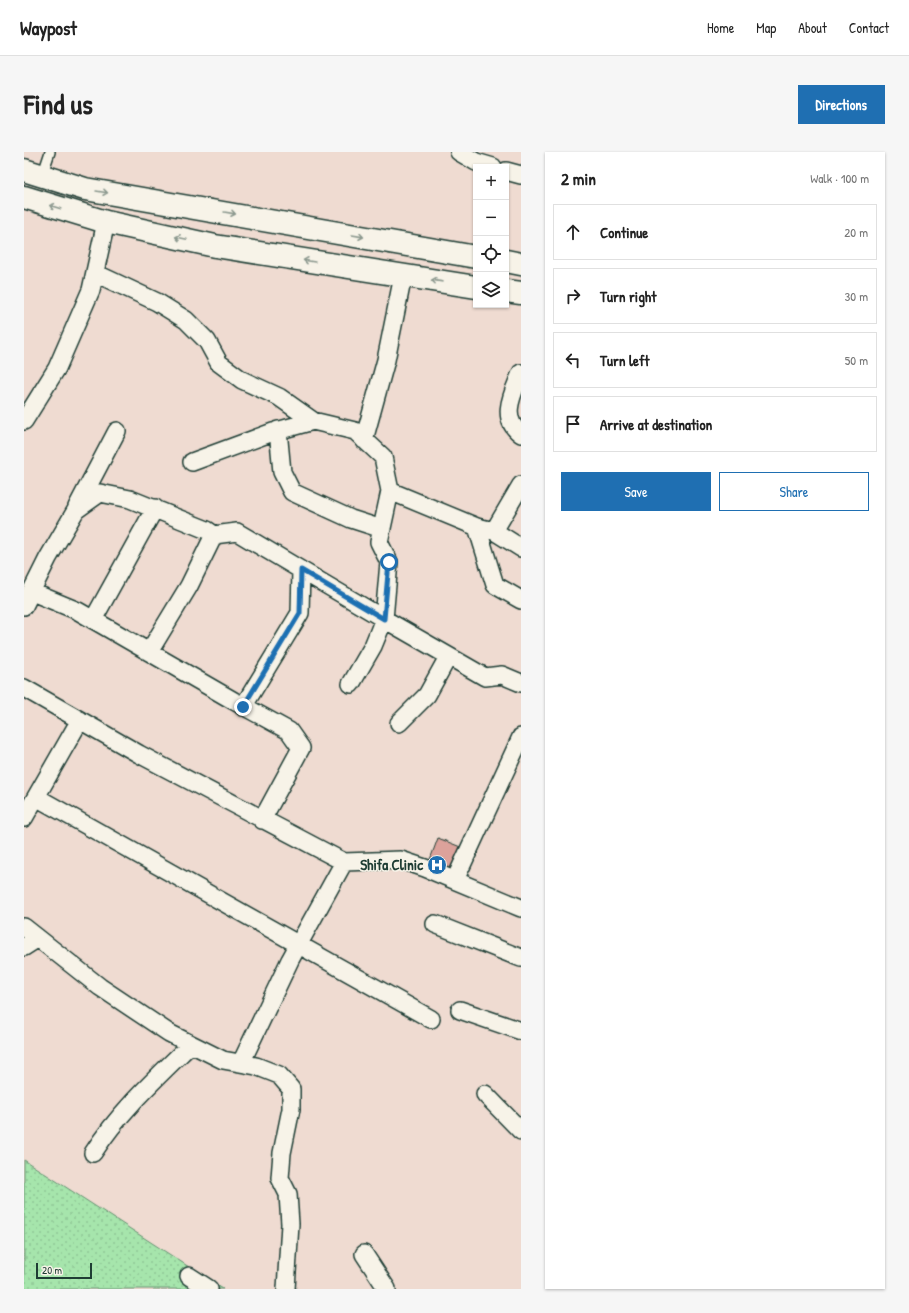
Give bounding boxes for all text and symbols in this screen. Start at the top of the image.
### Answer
text: Waypost [20,15,77,41]
text: Home [707,18,734,37]
text: Map [756,18,776,37]
text: About [798,18,827,37]
text: Contact [849,18,889,37]
text: Find us [24,85,93,123]
button: Directions [798,85,885,124]
map controls [473,164,509,308]
button: + [473,164,509,200]
text: 2 min [561,167,596,190]
text: Walk · 100 m [810,169,869,187]
one-way arrow [95,188,108,196]
button: − [473,200,509,236]
one-way arrow [49,203,62,210]
one-way arrow [223,209,236,217]
icon: ahead [562,221,584,243]
text: Continue [600,222,648,243]
text: 20 m [844,223,868,241]
one-way arrow [351,233,364,241]
one-way arrow [175,234,188,242]
button: locate [473,236,509,272]
one-way arrow [303,257,316,265]
button: layers [473,272,509,308]
one-way arrow [431,277,444,285]
icon: right [562,285,584,307]
text: Turn right [600,286,656,307]
text: 30 m [845,287,868,305]
icon: left [562,349,584,371]
text: Turn left [600,350,650,371]
text: 50 m [845,351,868,369]
icon: arrive [562,413,584,435]
text: Arrive at destination [600,414,712,435]
button: Save [561,472,711,511]
button: Share [719,472,869,511]
route start [380,553,398,571]
route end [234,698,252,716]
place label: Shifa Clinic [360,854,424,875]
hospital icon: Shifa Clinic [426,854,448,876]
scale bar [36,1261,92,1280]
text: 20 m [42,1263,62,1277]

